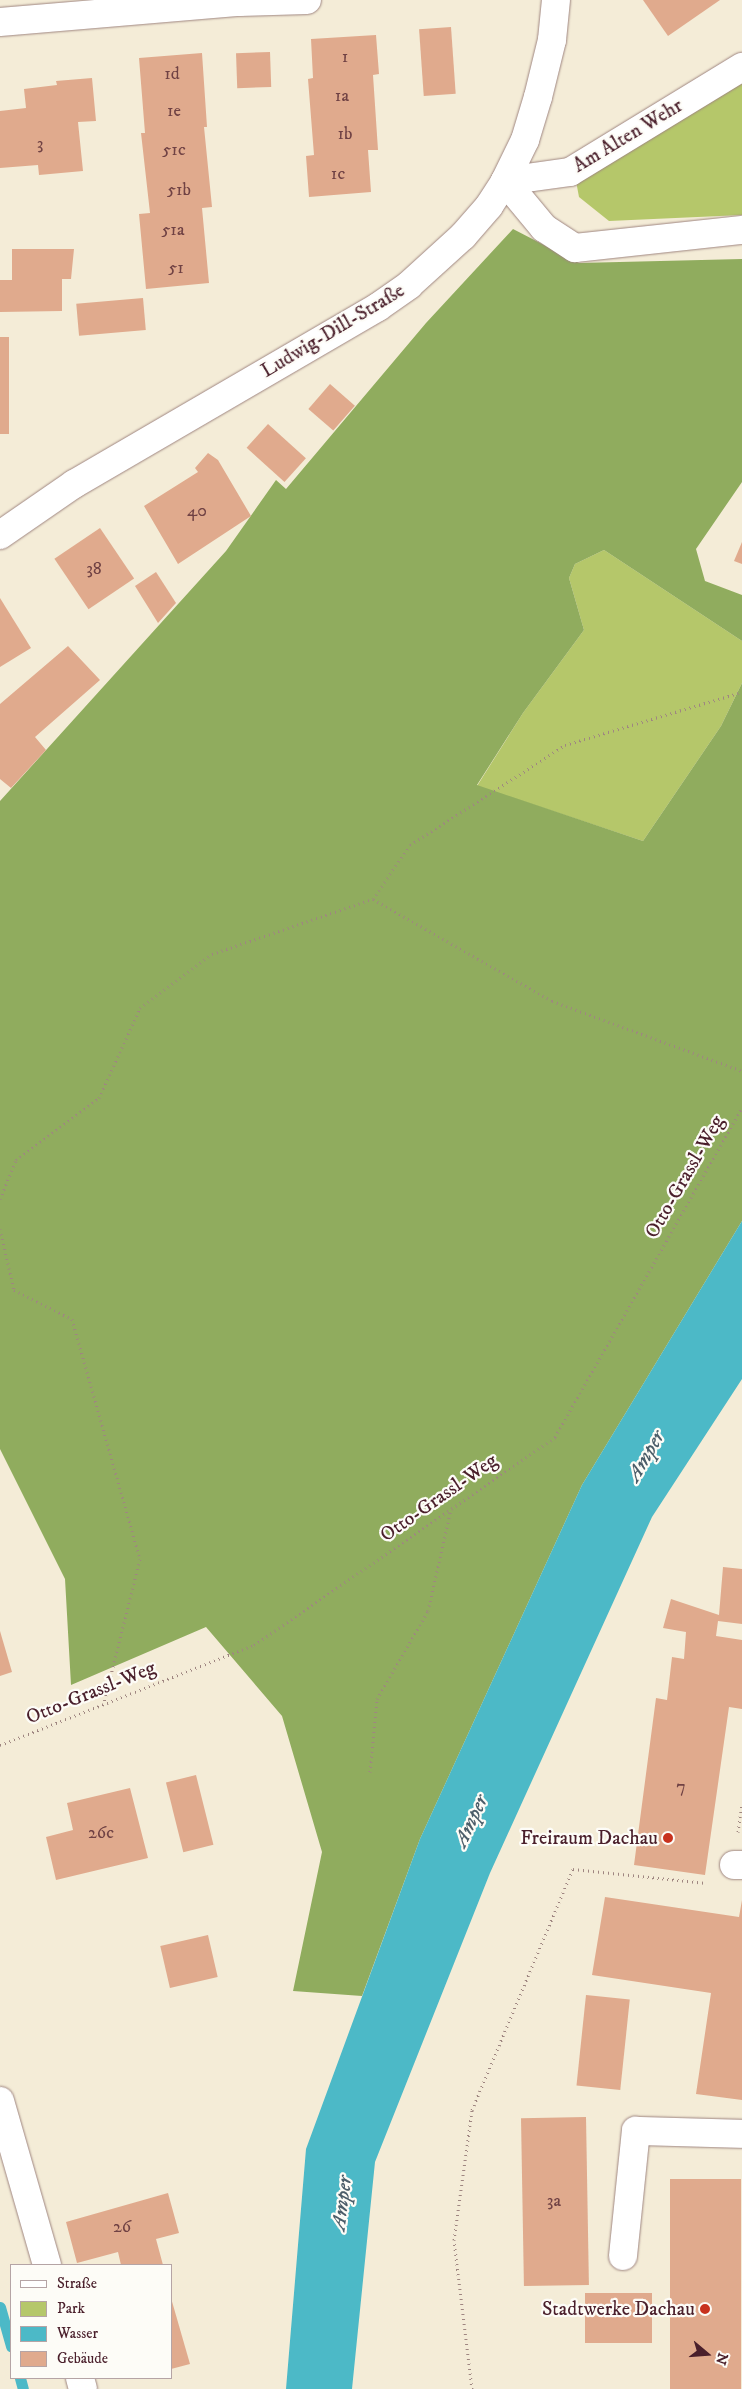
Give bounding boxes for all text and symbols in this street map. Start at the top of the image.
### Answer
house number: 1 [342,46,348,68]
house number: 1d [164,63,180,85]
house number: 1a [335,85,349,107]
street label: Am Alten Wehr [569,94,687,178]
house number: 1e [167,100,181,122]
house number: 1b [337,123,353,145]
house number: 3 [37,133,43,155]
house number: 51c [162,139,186,161]
house number: 1c [331,163,345,185]
house number: 51b [167,179,191,201]
house number: 51a [161,219,185,241]
house number: 51 [168,257,184,279]
street label: Ludwig-Dill-Straße [257,279,409,383]
house number: 40 [187,500,207,522]
house number: 38 [86,558,102,580]
street label: Otto-Grassl-Weg [640,1111,730,1243]
water label: Amper [622,1426,670,1486]
street label: Otto-Grassl-Weg [376,1449,502,1547]
street label: Otto-Grassl-Weg [23,1656,159,1730]
house number: 7 [676,1776,686,1798]
water label: Amper [448,1791,494,1851]
house number: 26c [88,1822,114,1844]
place label: Freiraum Dachau [520,1826,658,1850]
marker: Freiraum Dachau [662,1832,674,1844]
water label: Amper [326,2175,358,2231]
house number: 3a [547,2190,561,2212]
house number: 26 [113,2216,131,2238]
legend [10,2264,172,2379]
text: Straße [57,2274,97,2293]
place label: Stadtwerke Dachau [542,2297,695,2321]
text: Park [57,2299,85,2318]
marker: Stadtwerke Dachau [699,2303,711,2315]
text: Wasser [57,2324,98,2343]
north arrow [682,2329,732,2379]
text: Gebäude [57,2349,108,2368]
text: N [711,2350,732,2367]

